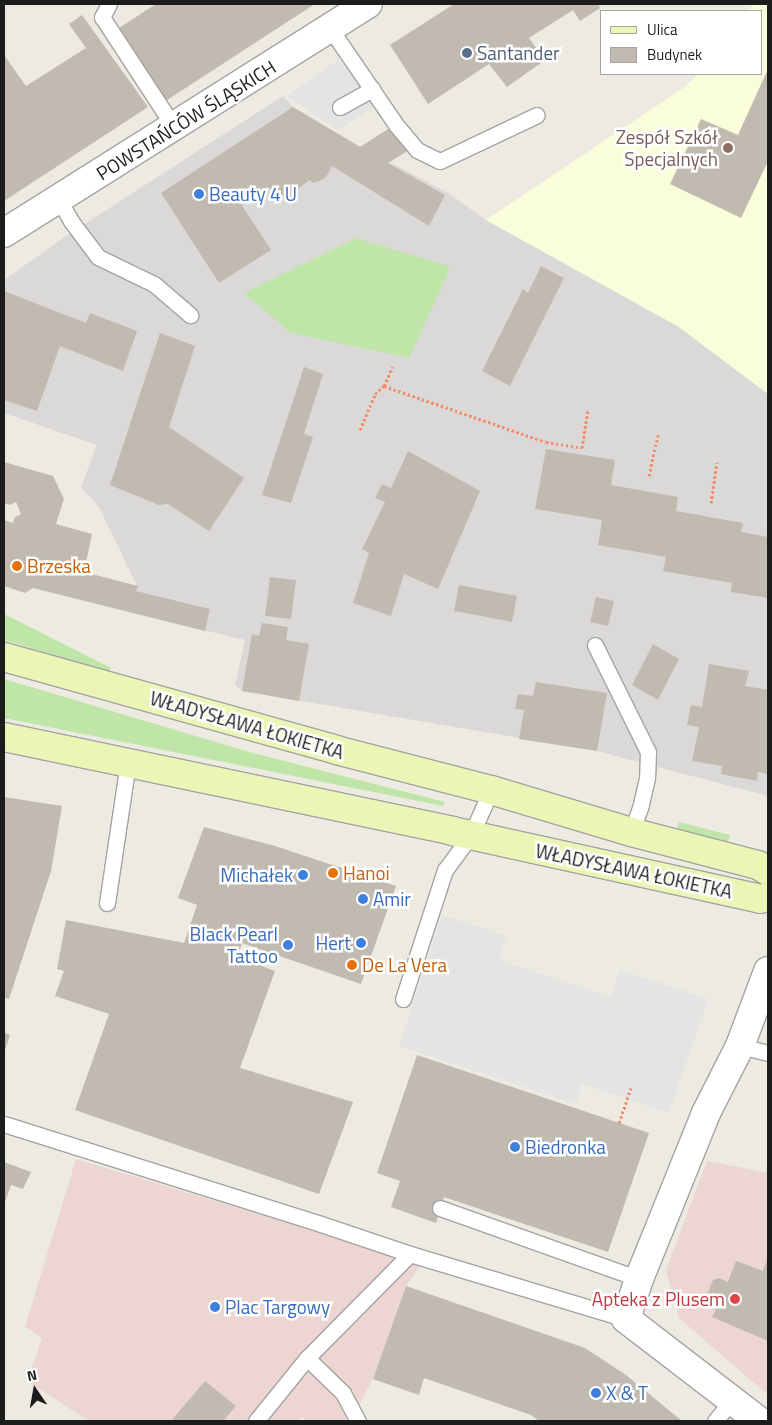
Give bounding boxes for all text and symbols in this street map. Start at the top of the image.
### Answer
legend [600,10,762,75]
text: Ulica [647,18,677,41]
place label: Santander [477,42,560,64]
text: Budynek [647,43,702,66]
marker: Santander [461,47,473,59]
street label: POWSTAŃCÓW ŚLĄSKICH [92,55,280,185]
place label: Zespół Szkół Specjalnych [616,126,718,170]
marker: Zespół Szkół Specjalnych [722,142,734,154]
place label: Beauty 4 U [209,183,297,205]
marker: Beauty 4 U [193,188,205,200]
place label: Brzeska [27,555,91,577]
marker: Brzeska [11,560,23,572]
street label: WŁADYSŁAWA ŁOKIETKA [147,686,347,764]
street label: WŁADYSŁAWA ŁOKIETKA [533,839,735,903]
place label: Hanoi [343,862,390,884]
place label: Michałek [220,864,293,886]
marker: Hanoi [327,867,339,879]
marker: Michałek [297,869,309,881]
place label: Amir [373,888,411,910]
marker: Amir [357,893,369,905]
place label: Black Pearl Tattoo [190,923,278,967]
place label: Hert [315,932,351,954]
marker: Hert [355,937,367,949]
marker: Black Pearl Tattoo [282,939,294,951]
place label: De La Vera [362,954,447,976]
marker: De La Vera [346,959,358,971]
place label: Biedronka [525,1136,606,1158]
marker: Biedronka [509,1141,521,1153]
place label: Apteka z Plusem [592,1288,725,1310]
marker: Apteka z Plusem [729,1293,741,1305]
place label: Plac Targowy [225,1296,330,1318]
marker: Plac Targowy [209,1301,221,1313]
text: N [25,1364,39,1386]
north arrow [10,1365,60,1415]
place label: X & T [606,1382,648,1404]
marker: X & T [590,1387,602,1399]

